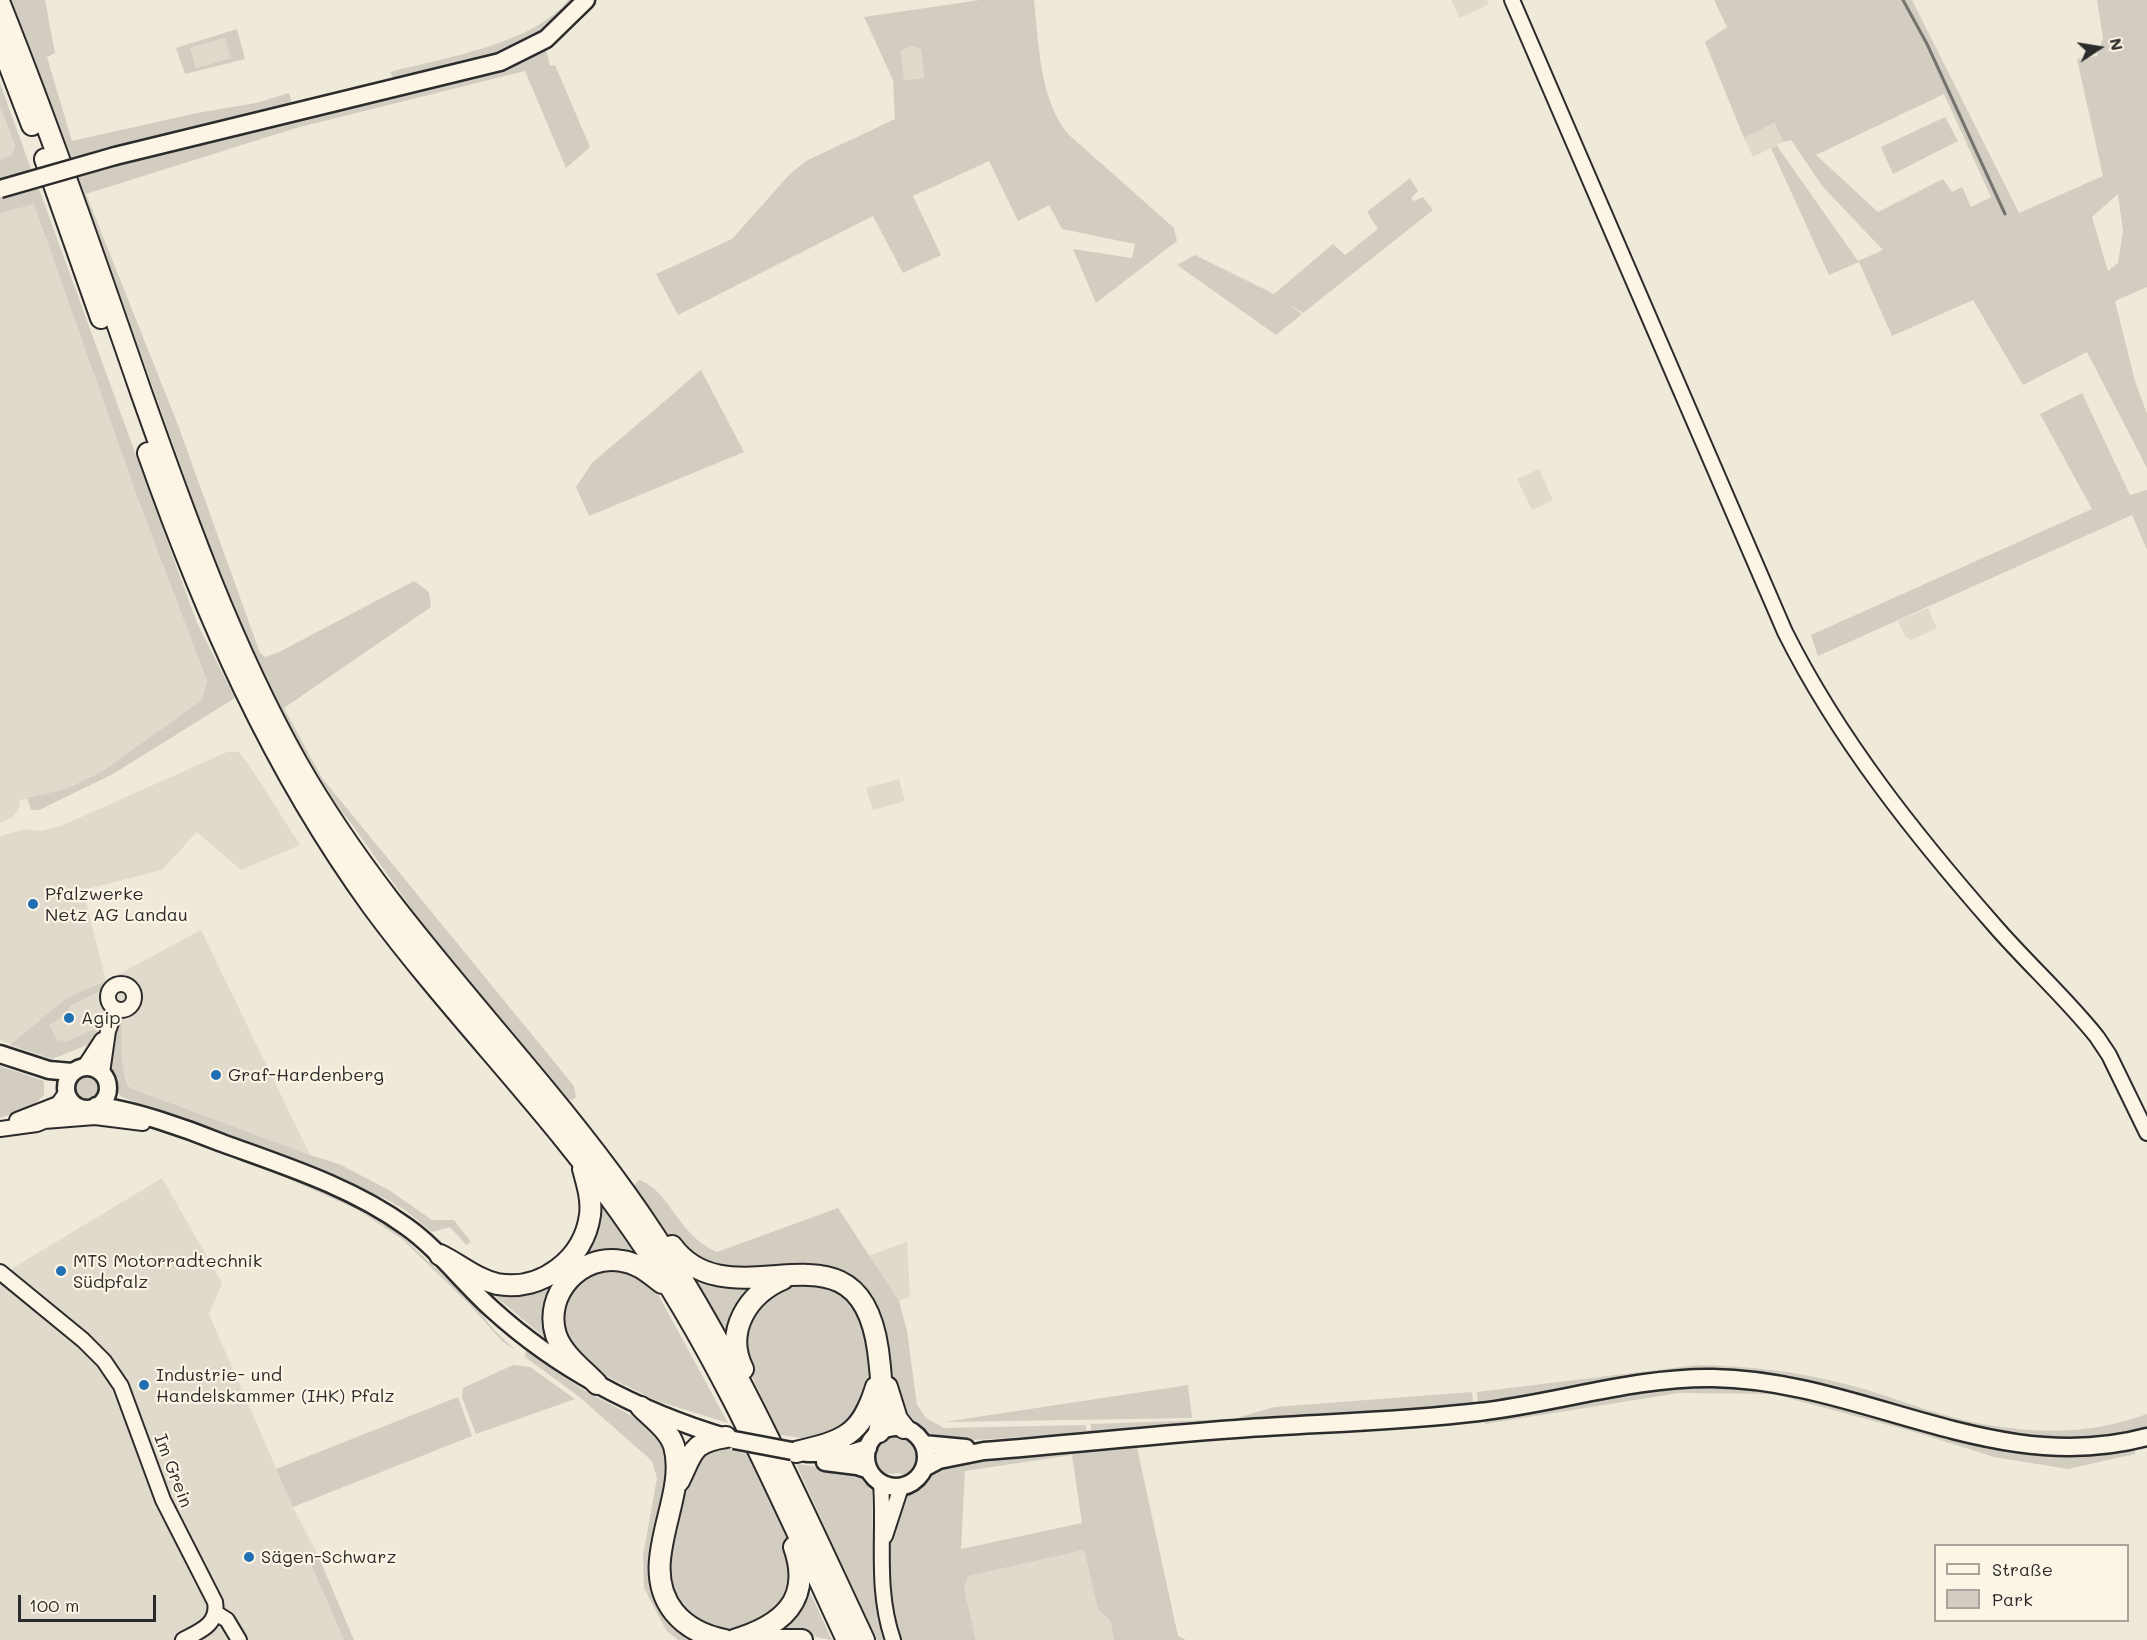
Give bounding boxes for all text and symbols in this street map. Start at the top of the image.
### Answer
north arrow [2069,18,2129,78]
text: N [2106,36,2129,52]
place label: Pfalzwerke Netz AG Landau [45,883,188,926]
marker: Pfalzwerke Netz AG Landau [26,897,40,911]
place label: Agip [81,1007,121,1029]
marker: Agip [62,1011,76,1025]
place label: Graf-Hardenberg [228,1064,384,1086]
marker: Graf-Hardenberg [209,1068,223,1082]
place label: MTS Motorradtechnik Südpfalz [73,1250,262,1292]
marker: MTS Motorradtechnik Südpfalz [54,1264,68,1278]
place label: Industrie- und Handelskammer (IHK) Pfalz [156,1364,395,1406]
marker: Industrie- und Handelskammer (IHK) Pfalz [137,1378,151,1392]
street label: Im Grein [149,1431,197,1511]
legend [1934,1544,2129,1622]
place label: Sägen-Schwarz [261,1546,397,1568]
marker: Sägen-Schwarz [242,1550,256,1564]
text: Straße [1992,1557,2053,1581]
scale bar [21,1583,159,1621]
text: Park [1992,1587,2033,1611]
text: 100 m [29,1593,79,1617]

